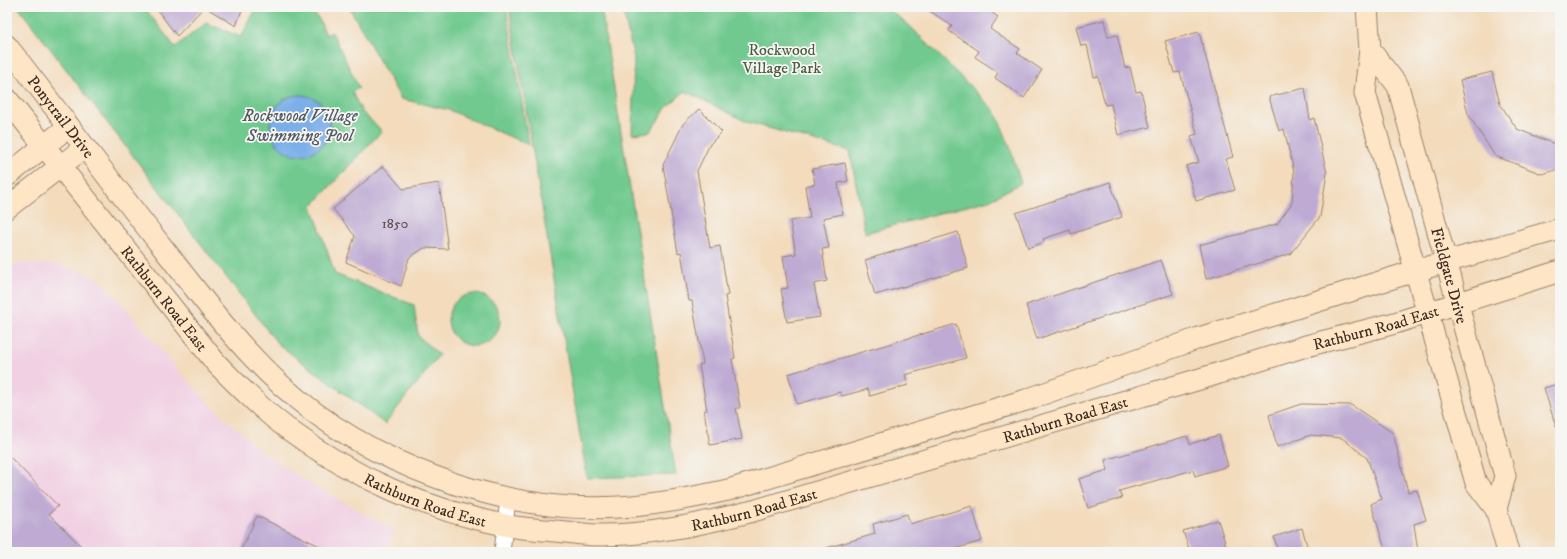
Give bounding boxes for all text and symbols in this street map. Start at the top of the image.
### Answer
park label: Rockwood Village Park [742,40,821,78]
street label: Ponytrail Drive [23,72,99,163]
water label: Rockwood Village Swimming Pool [242,105,359,147]
house number: 1850 [382,215,408,233]
street label: Fieldgate Drive [1426,225,1472,326]
street label: Rathburn Road East [116,242,212,356]
street label: Rathburn Road East [1311,301,1441,355]
street label: Rathburn Road East [1000,392,1130,448]
street label: Rathburn Road East [360,469,488,532]
street label: Rathburn Road East [690,484,819,536]

